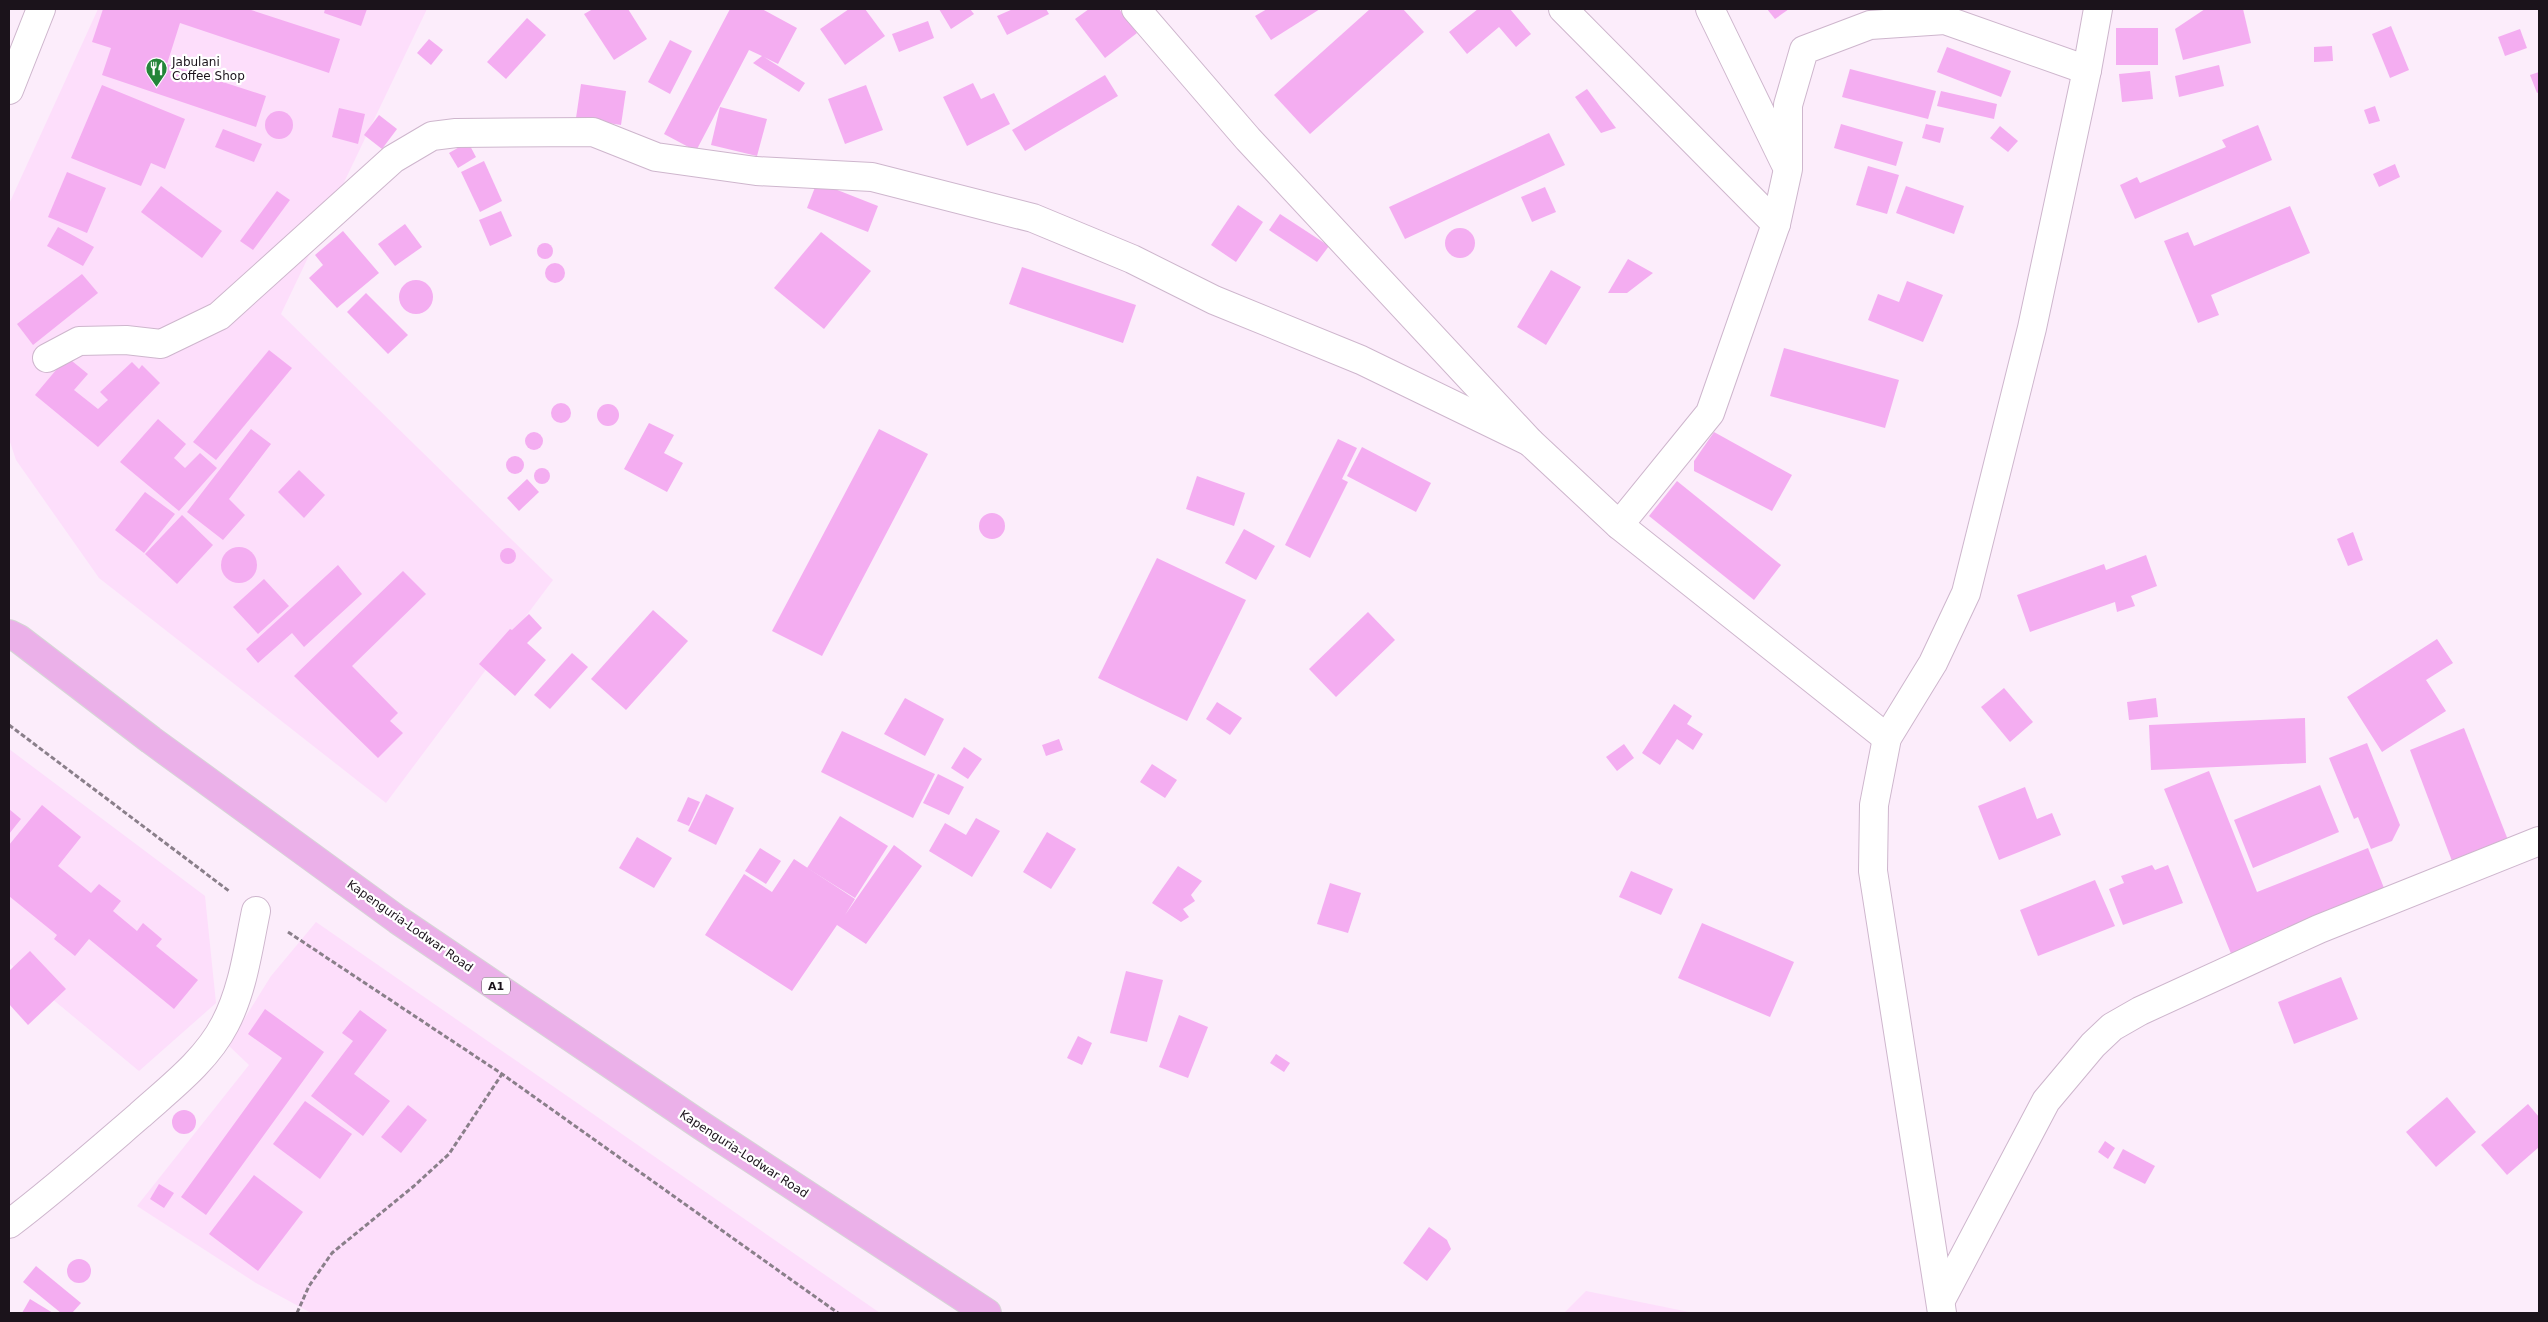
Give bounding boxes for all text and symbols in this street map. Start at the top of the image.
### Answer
place label: Jabulani Coffee Shop [171,55,245,83]
restaurant icon: Jabulani Coffee Shop [144,57,168,88]
street label: Kapenguria-Lodwar Road [344,877,476,975]
road number: A1 [482,978,510,994]
street label: Kapenguria-Lodwar Road [677,1107,811,1201]

